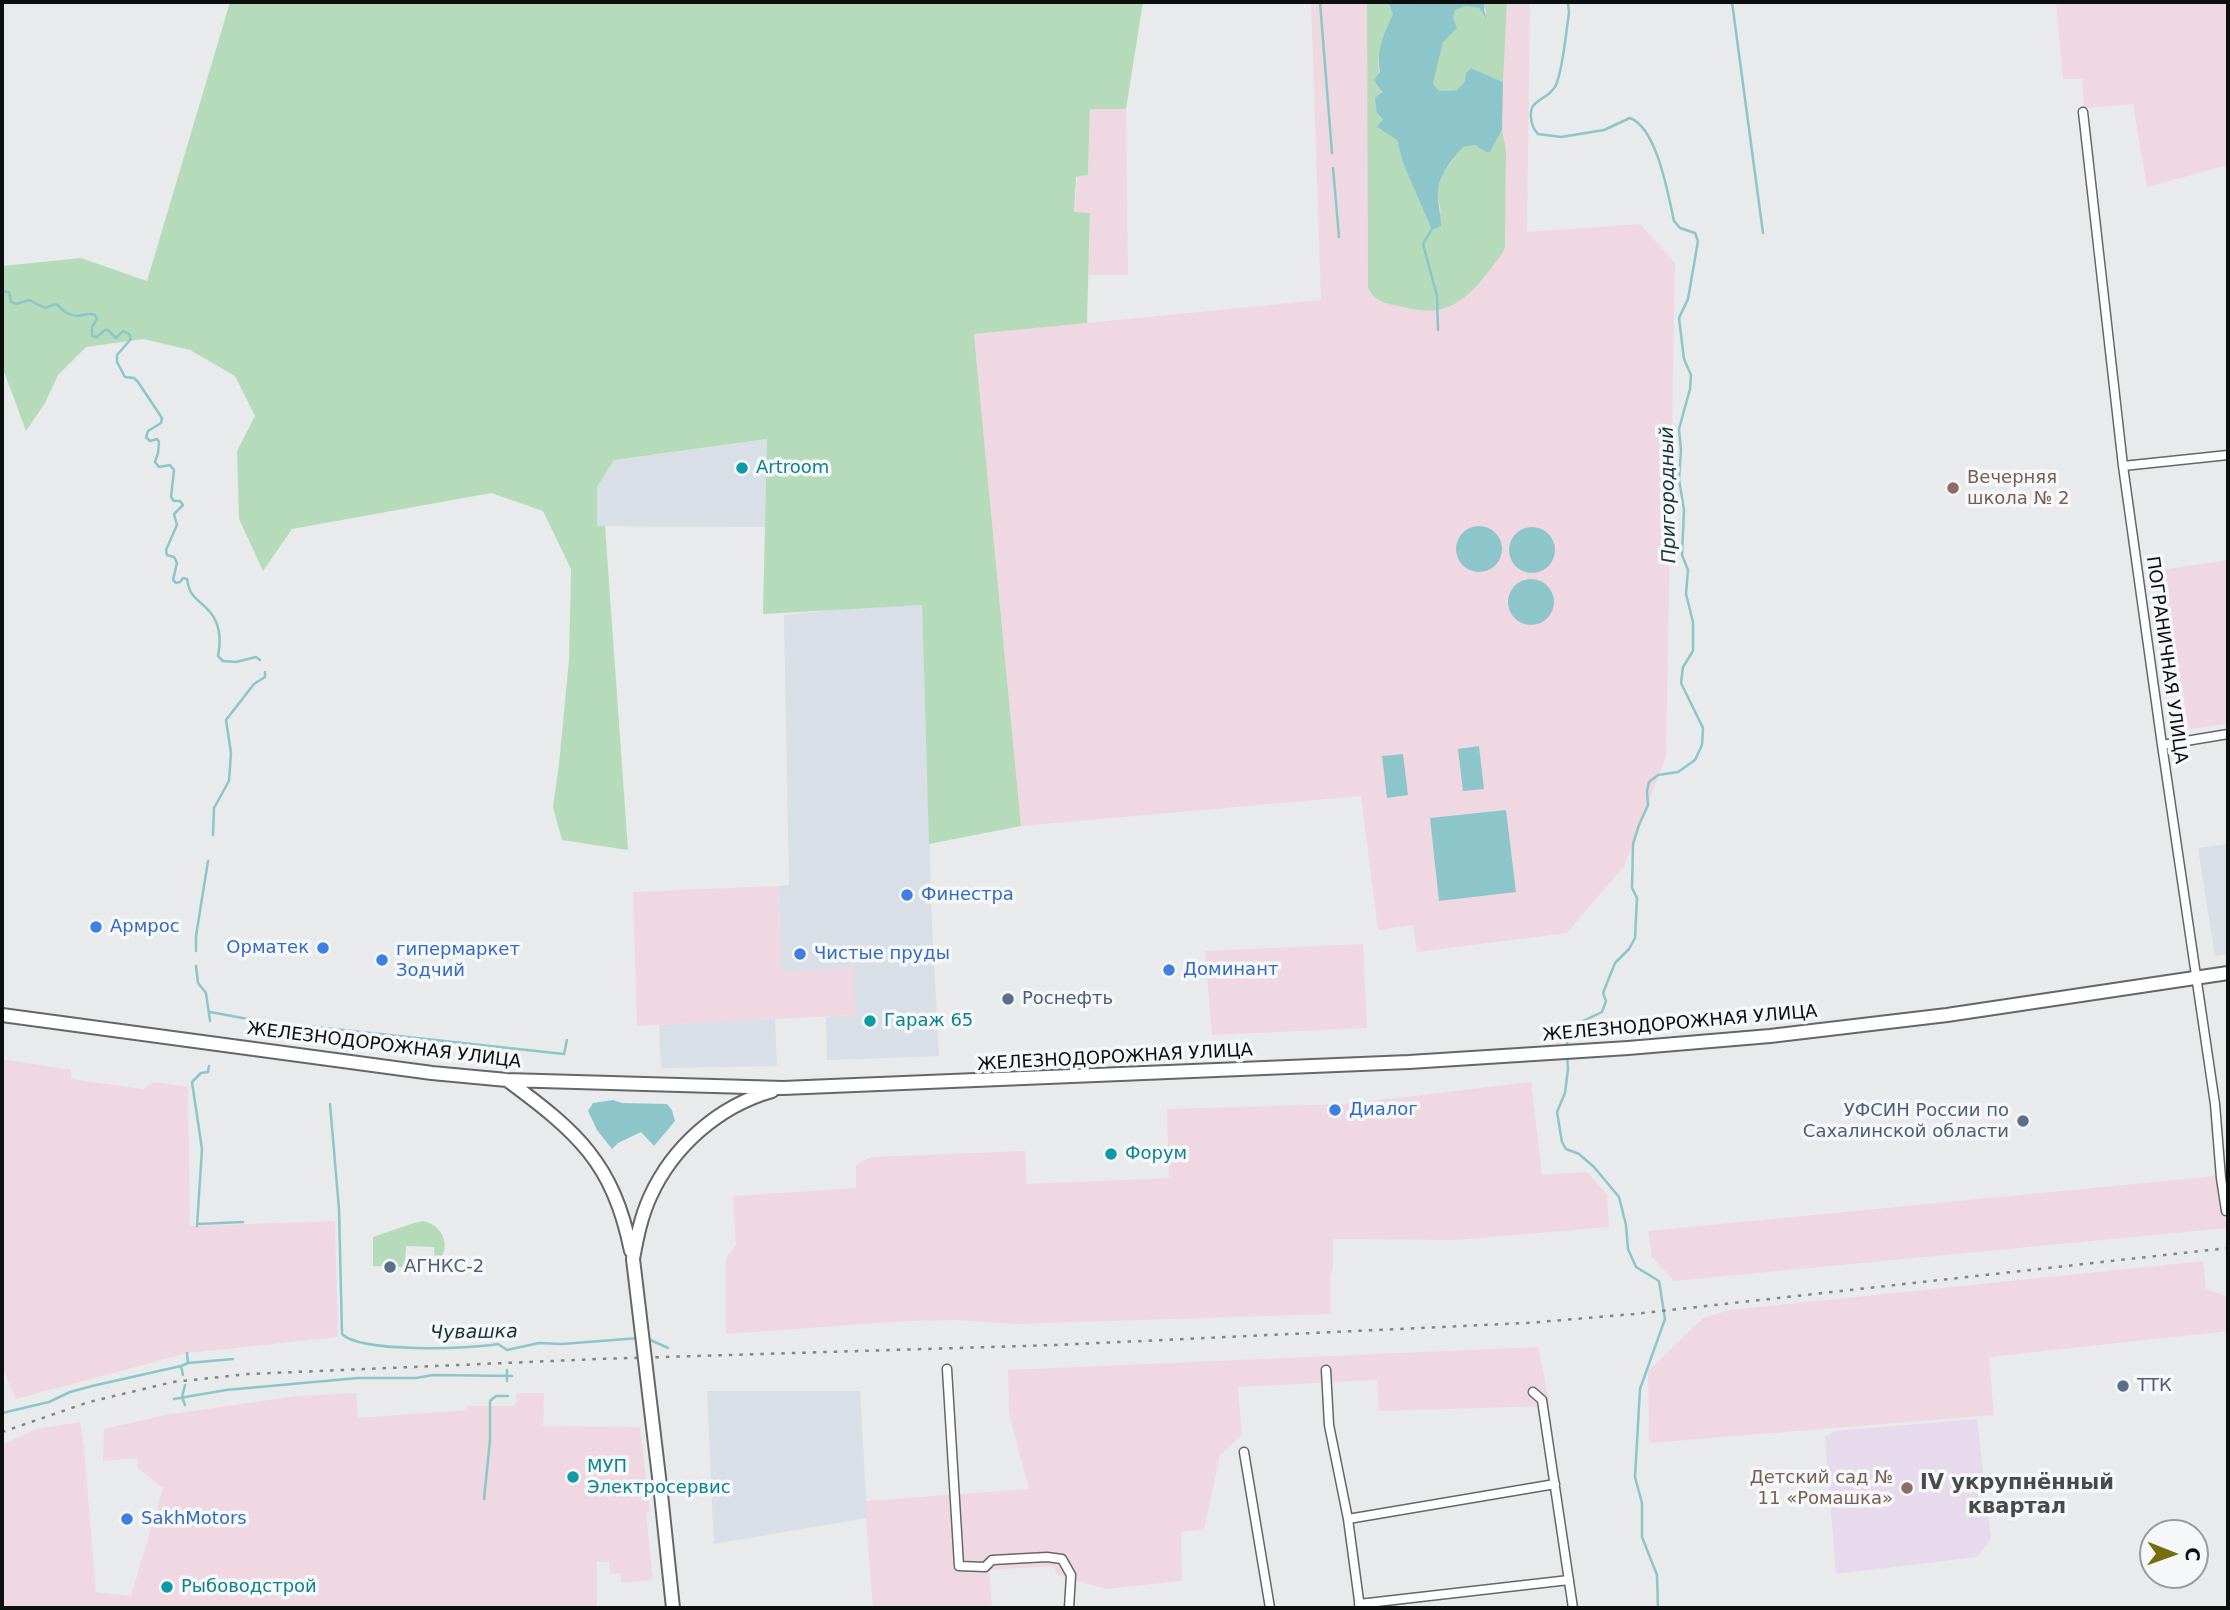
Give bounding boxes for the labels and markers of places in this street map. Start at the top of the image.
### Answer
place label: Artroom [756,457,829,479]
marker: Artroom [734,460,750,476]
place label: Вечерняя школа № 2 [1967,467,2070,510]
marker: Вечерняя школа № 2 [1945,480,1961,496]
place label: Финестра [921,884,1014,906]
marker: Финестра [899,887,915,903]
place label: Армрос [110,916,180,938]
marker: Армрос [88,919,104,935]
place label: Орматек [226,937,309,959]
place label: гипермаркет Зодчий [396,939,520,982]
marker: Орматек [315,940,331,956]
place label: Чистые пруды [814,943,950,965]
marker: Чистые пруды [792,946,808,962]
marker: гипермаркет Зодчий [374,952,390,968]
place label: Доминант [1183,959,1278,981]
marker: Доминант [1161,962,1177,978]
place label: Роснефть [1022,988,1113,1010]
marker: Роснефть [1000,991,1016,1007]
place label: Гараж 65 [884,1010,973,1032]
marker: Гараж 65 [862,1013,878,1029]
place label: Диалог [1349,1099,1418,1121]
place label: УФСИН России по Сахалинской области [1803,1100,2009,1142]
marker: Диалог [1327,1102,1343,1118]
marker: УФСИН России по Сахалинской области [2015,1113,2031,1129]
place label: Форум [1125,1143,1187,1165]
marker: Форум [1103,1146,1119,1162]
place label: АГНКС-2 [404,1256,484,1278]
marker: АГНКС-2 [382,1259,398,1275]
place label: ТТК [2137,1375,2172,1397]
marker: ТТК [2115,1378,2131,1394]
place label: МУП Электросервис [587,1456,731,1498]
place label: Детский сад № 11 «Ромашка» [1750,1467,1893,1510]
marker: МУП Электросервис [565,1469,581,1485]
marker: Детский сад № 11 «Ромашка» [1899,1480,1915,1496]
place label: SakhMotors [141,1508,247,1530]
marker: SakhMotors [119,1511,135,1527]
place label: Рыбоводстрой [181,1576,317,1598]
marker: Рыбоводстрой [159,1579,175,1595]

